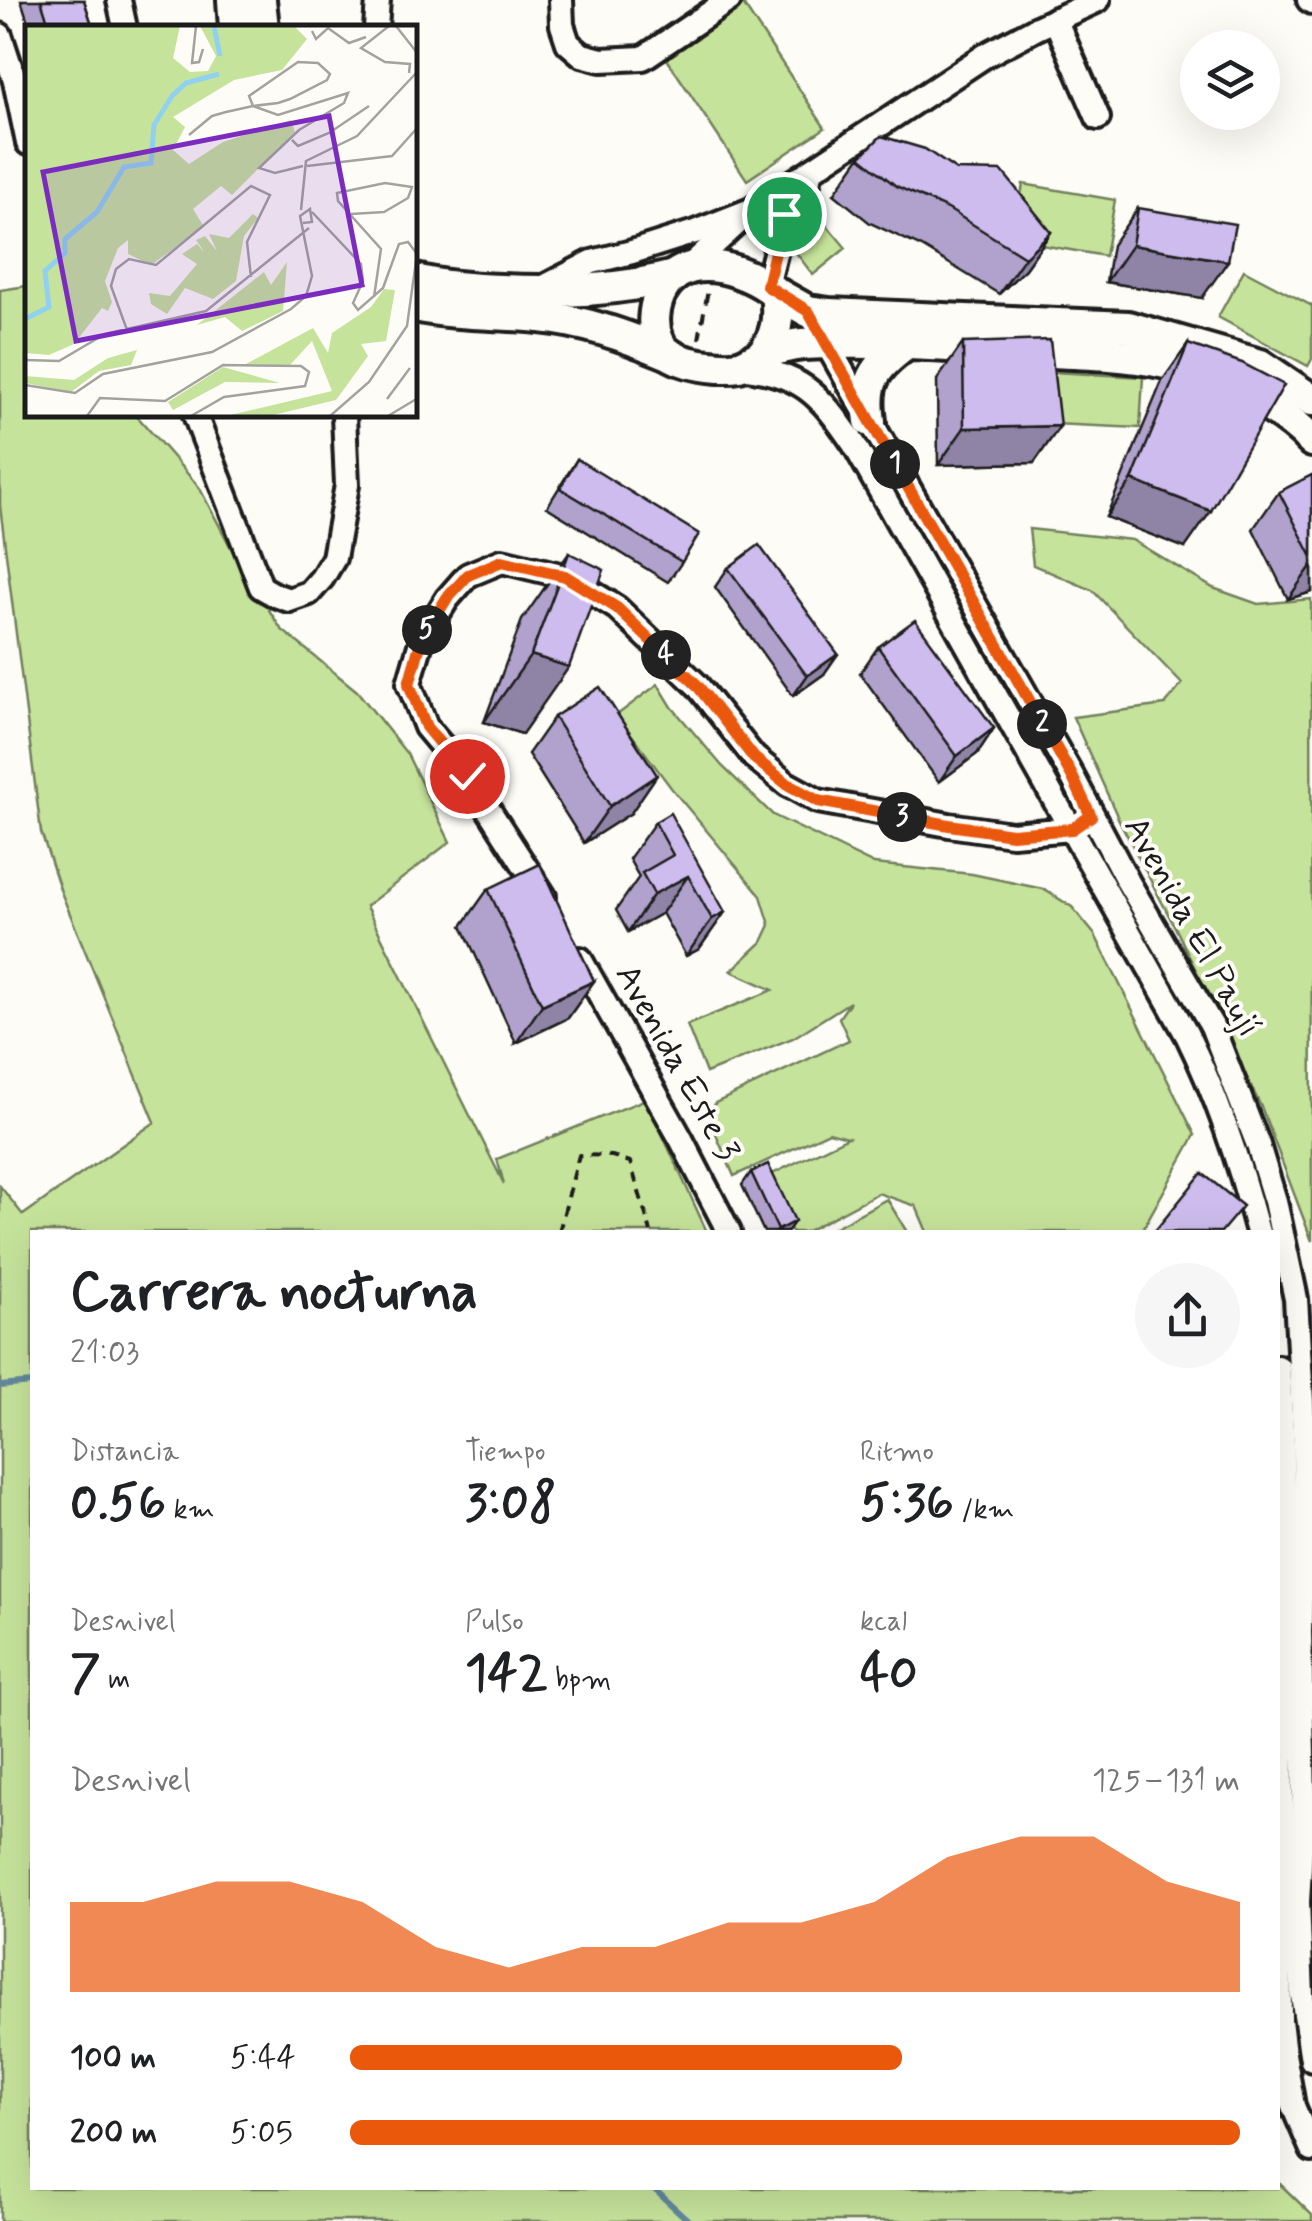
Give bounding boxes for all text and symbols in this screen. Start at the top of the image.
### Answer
inset map [25,25,418,418]
map controls [1180,30,1280,130]
button: layers [1180,30,1280,130]
pin [742,172,827,257]
icon: arrive [757,187,812,242]
pin: 1 [870,439,920,489]
text: 1 [889,445,901,482]
pin: 5 [402,605,452,655]
text: 5 [419,611,435,648]
pin: 4 [641,630,691,680]
text: 4 [658,636,674,673]
pin: 2 [1017,699,1067,749]
text: 2 [1035,705,1049,742]
pin [425,734,510,819]
icon: check [440,749,495,804]
pin: 3 [877,792,927,842]
text: 3 [896,798,908,835]
street label: Avenida El Paují [1112,808,1272,1046]
street label: Avenida Este 3 [604,956,750,1170]
text: Carrera nocturna [70,1258,478,1330]
button: share [1135,1263,1240,1368]
text: 21:03 [70,1332,139,1374]
text: Distancia [70,1434,179,1471]
text: Tiempo [465,1434,546,1471]
text: Ritmo [860,1434,934,1471]
text: 0.56 [70,1471,166,1537]
text: 3:08 [465,1471,556,1537]
text: 5:36 [860,1471,954,1537]
text: km [166,1492,214,1529]
text: /km [954,1492,1014,1529]
text: Desnivel [70,1604,176,1641]
text: Pulso [465,1604,524,1641]
text: kcal [860,1604,907,1641]
text: 7 [70,1641,100,1707]
text: 142 [465,1641,548,1707]
text: 40 [860,1641,918,1707]
text: m [100,1662,130,1699]
text: bpm [548,1662,611,1699]
text: Desnivel [70,1760,191,1802]
text: 125–131 m [1092,1760,1240,1802]
text: 100 m [70,2037,156,2079]
text: 5:44 [230,2037,296,2079]
text: 200 m [70,2112,157,2154]
text: 5:05 [230,2112,293,2154]

